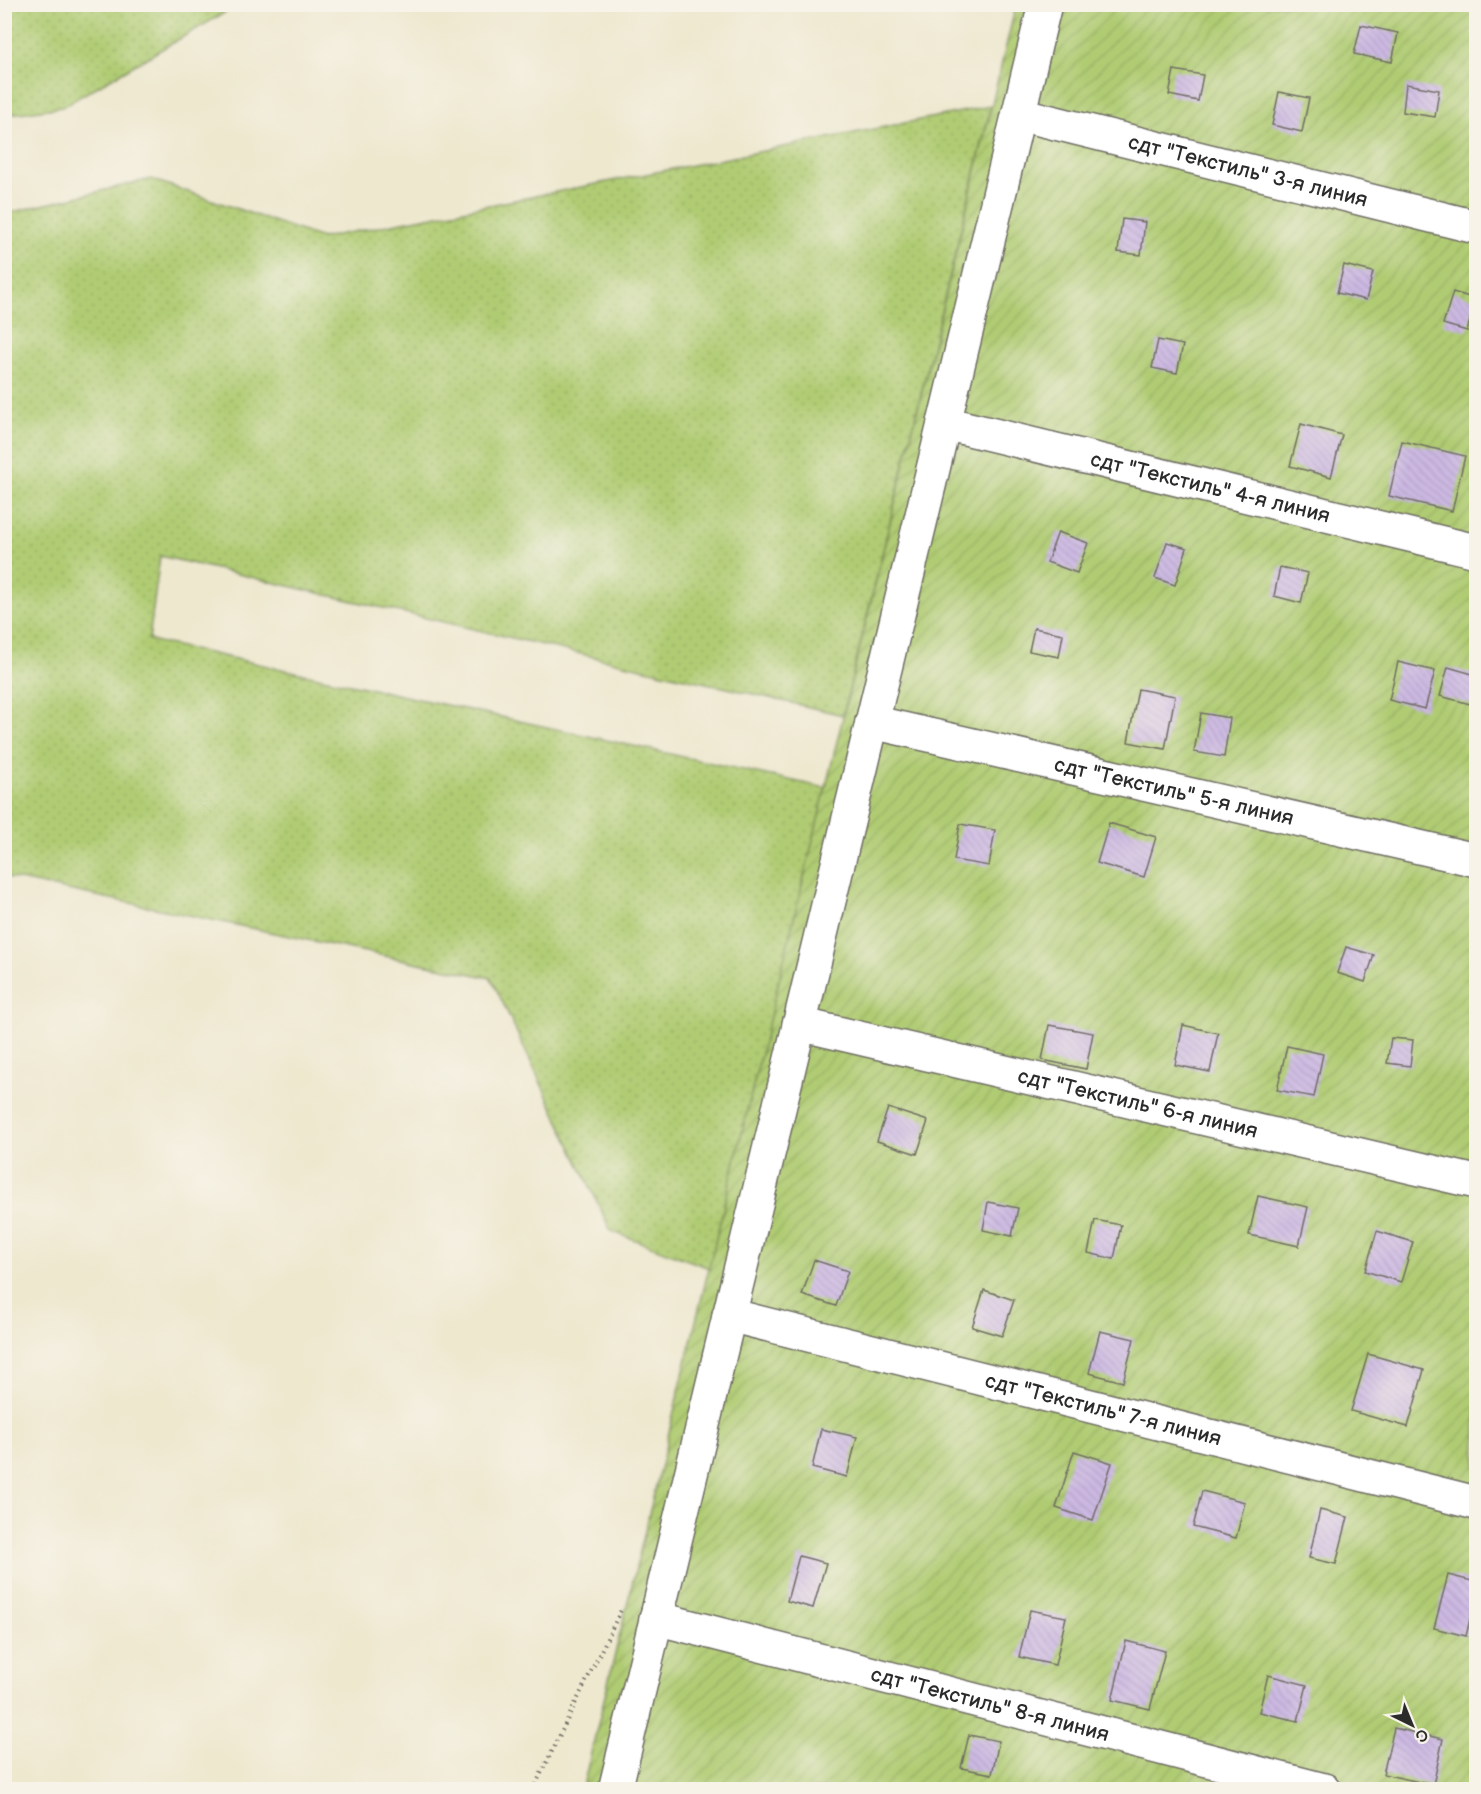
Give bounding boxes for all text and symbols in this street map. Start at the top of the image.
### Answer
street label: сдт "Текстиль" 3-я линия [1126,130,1370,213]
street label: сдт "Текстиль" 4-я линия [1088,447,1333,528]
street label: сдт "Текстиль" 5-я линия [1052,752,1296,831]
street label: сдт "Текстиль" 6-я линия [1015,1064,1260,1144]
street label: сдт "Текстиль" 7-я линия [983,1368,1224,1451]
street label: сдт "Текстиль" 8-я линия [868,1662,1112,1747]
north arrow [1382,1695,1442,1755]
text: С [1411,1724,1432,1746]

